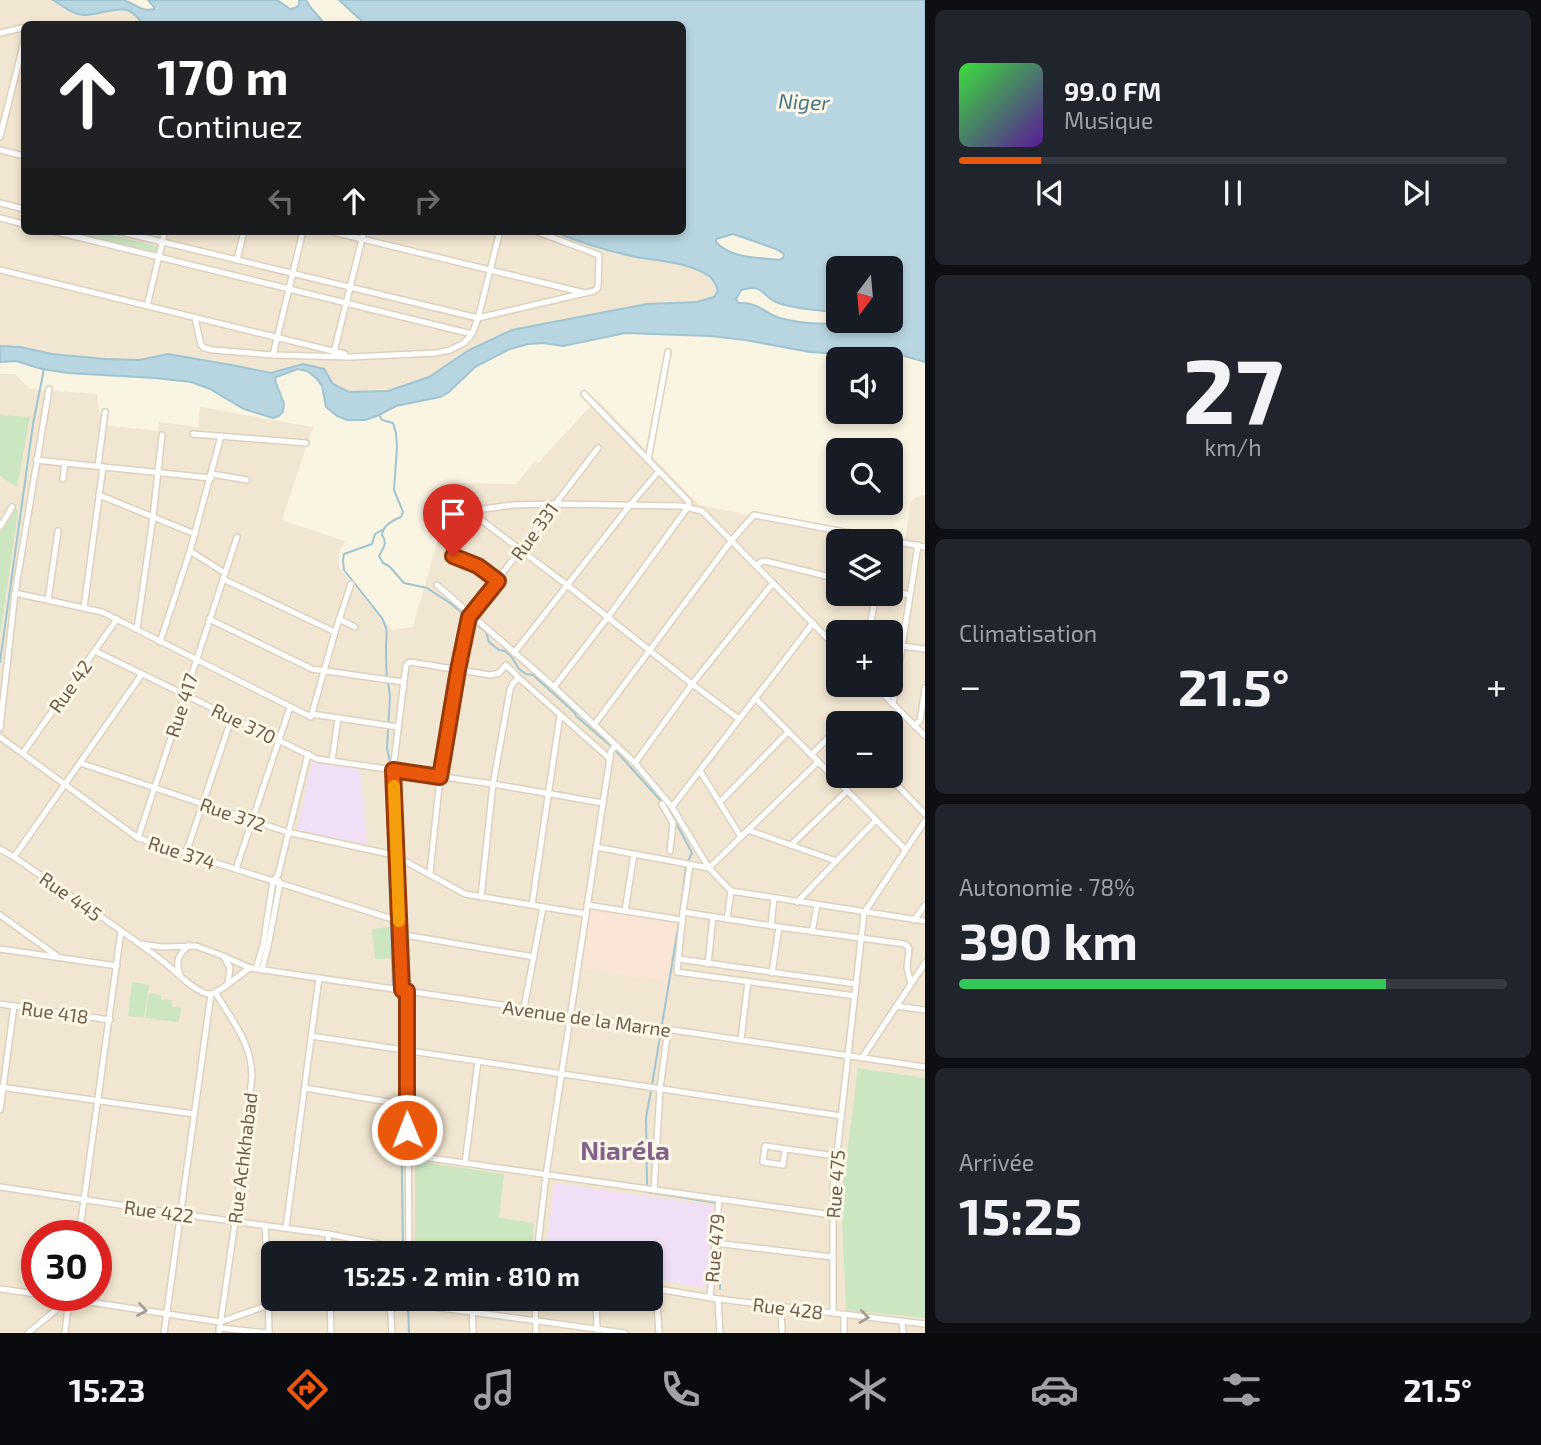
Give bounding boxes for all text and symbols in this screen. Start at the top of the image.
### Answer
text: 170 m [157,46,289,105]
icon: ahead [42,49,133,140]
text: 99.0 FM [1064,75,1161,106]
water label: Niger [778,88,831,114]
text: Continuez [157,106,302,144]
text: Musique [1064,106,1153,134]
icon: previous [1031,174,1069,212]
icon: pause [1214,174,1252,212]
icon: next [1397,174,1435,212]
icon: left [262,182,300,220]
icon: ahead [335,182,373,220]
icon: right [408,182,446,220]
north arrow [826,256,903,332]
map controls [826,256,903,788]
text: 27 [1183,333,1283,442]
button: sound [826,347,903,424]
text: km/h [1204,433,1262,461]
button: search [826,438,903,515]
pin [423,484,483,556]
icon: arrive [434,495,472,533]
street label: Rue 331 [505,498,563,564]
button: layers [826,529,903,606]
text: Climatisation [959,619,1097,647]
button: + [826,620,903,697]
text: 21.5° [1178,654,1290,716]
street label: Rue 42 [44,655,96,717]
text: − [959,662,981,708]
text: + [1486,662,1507,708]
street label: Rue 417 [160,670,202,740]
street label: Rue 370 [208,698,280,748]
button: − [826,711,903,788]
street label: Rue 372 [197,792,269,836]
street label: Rue 374 [146,830,218,874]
street label: Rue 445 [35,866,107,926]
text: Autonomie · 78% [959,873,1135,901]
text: 390 km [959,908,1138,970]
street label: Avenue de la Marne [501,995,673,1041]
street label: Rue 418 [20,996,90,1028]
street label: Rue Achkhabad [223,1091,261,1225]
position arrow [370,1093,444,1167]
district label: Niaréla [580,1134,670,1165]
text: Arrivée [959,1148,1034,1176]
street label: Rue 475 [821,1149,849,1219]
text: 15:25 [959,1183,1082,1245]
street label: Rue 422 [123,1195,195,1227]
street label: Rue 479 [700,1212,728,1284]
speed limit sign: 30 [21,1220,112,1311]
text: 15:25 · 2 min · 810 m [344,1260,580,1291]
street label: Rue 428 [751,1292,825,1324]
one-way arrow [136,1302,148,1317]
one-way arrow [859,1309,870,1324]
icon: directions [283,1365,332,1414]
icon: music [470,1365,519,1414]
icon: phone [656,1365,705,1414]
icon: climate [843,1365,892,1414]
icon: car [1030,1365,1079,1414]
icon: filters [1217,1365,1266,1414]
text: 15:23 [69,1370,145,1408]
text: 21.5° [1403,1370,1472,1408]

